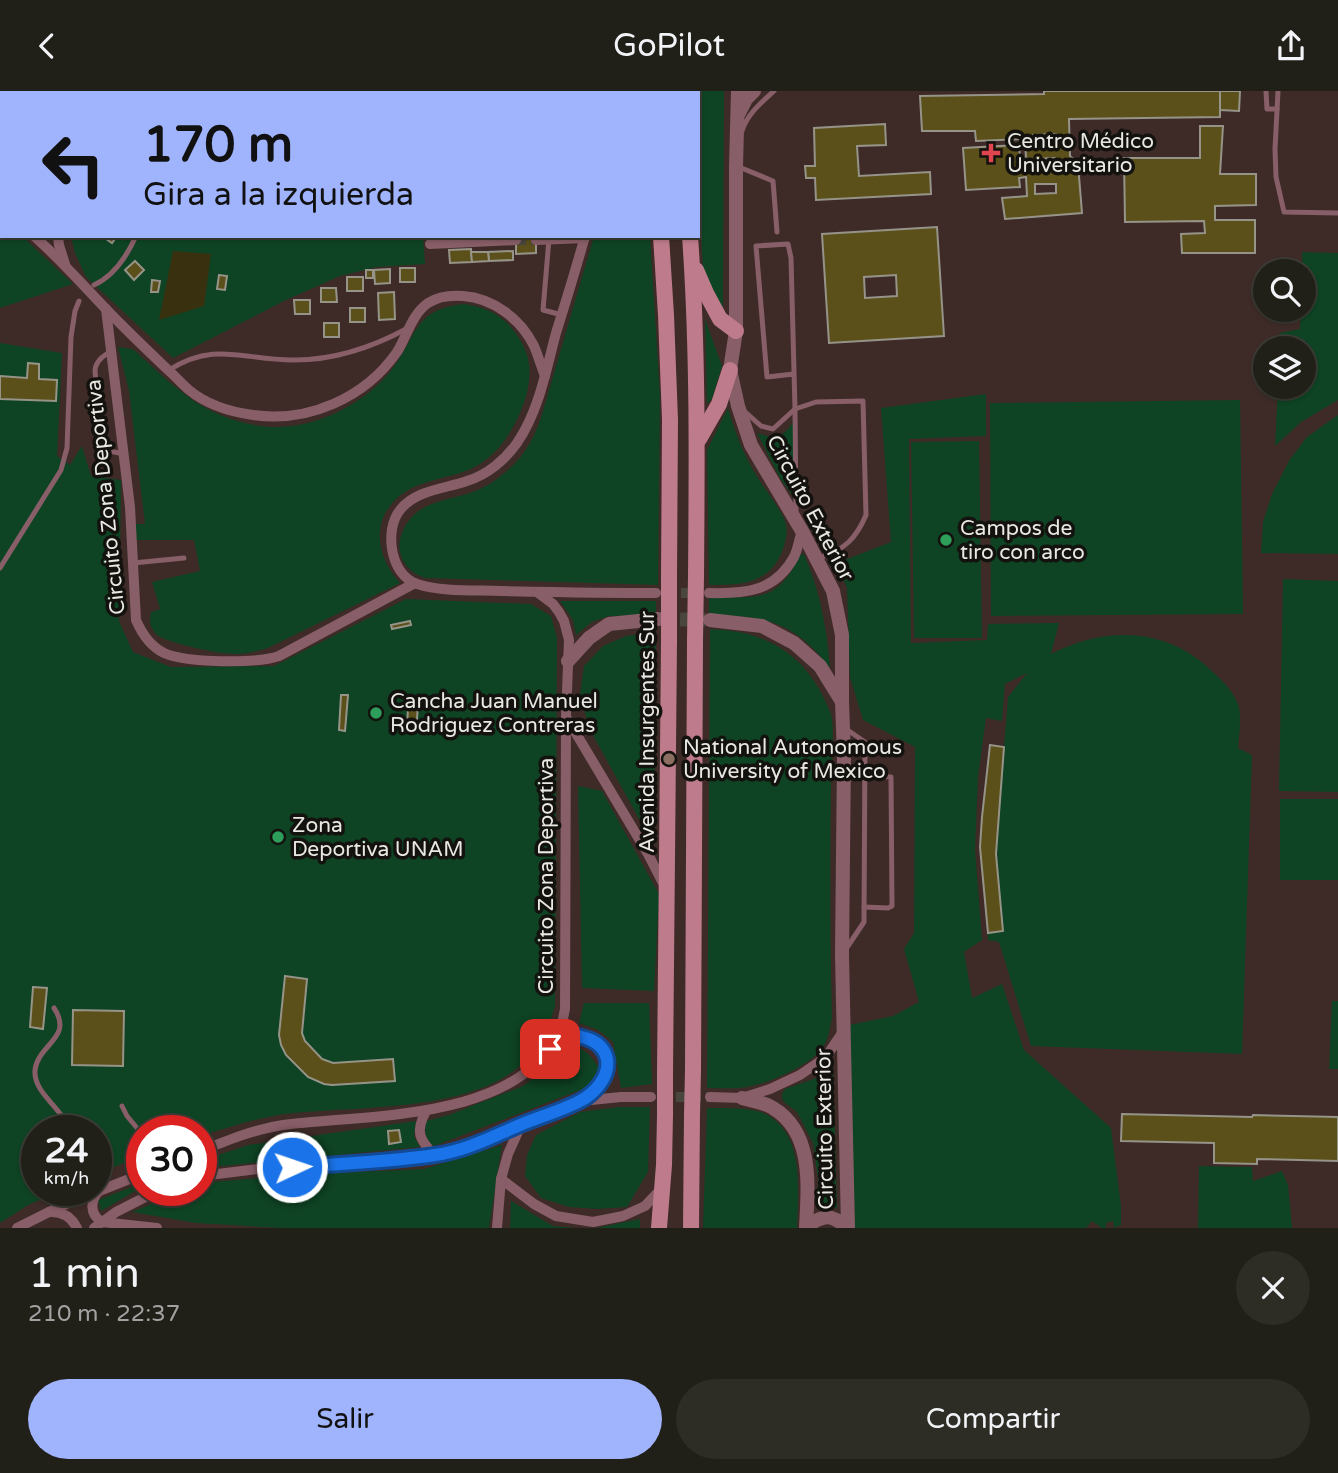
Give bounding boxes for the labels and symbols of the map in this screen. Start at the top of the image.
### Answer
place label: Centro Médico Universitario [1007,129,1154,178]
marker: Centro Médico Universitario [981,143,1001,163]
street label: Circuito Zona Deportiva [81,378,131,616]
street label: Circuito Exterior [761,431,859,585]
place label: Campos de tiro con arco [960,516,1085,565]
marker: Campos de tiro con arco [938,532,954,548]
street label: Avenida Insurgentes Sur [635,611,660,853]
place label: Cancha Juan Manuel Rodriguez Contreras [390,689,598,738]
marker: Cancha Juan Manuel Rodriguez Contreras [368,705,384,721]
place label: National Autonomous University of Mexico [683,735,902,784]
marker: National Autonomous University of Mexico [661,751,677,767]
street label: Circuito Zona Deportiva [534,758,559,994]
place label: Zona Deportiva UNAM [292,813,464,862]
marker: Zona Deportiva UNAM [270,829,286,845]
pin [520,1019,580,1079]
street label: Circuito Exterior [811,1048,839,1210]
speed limit sign: 30 [126,1115,217,1206]
position arrow [255,1130,329,1204]

